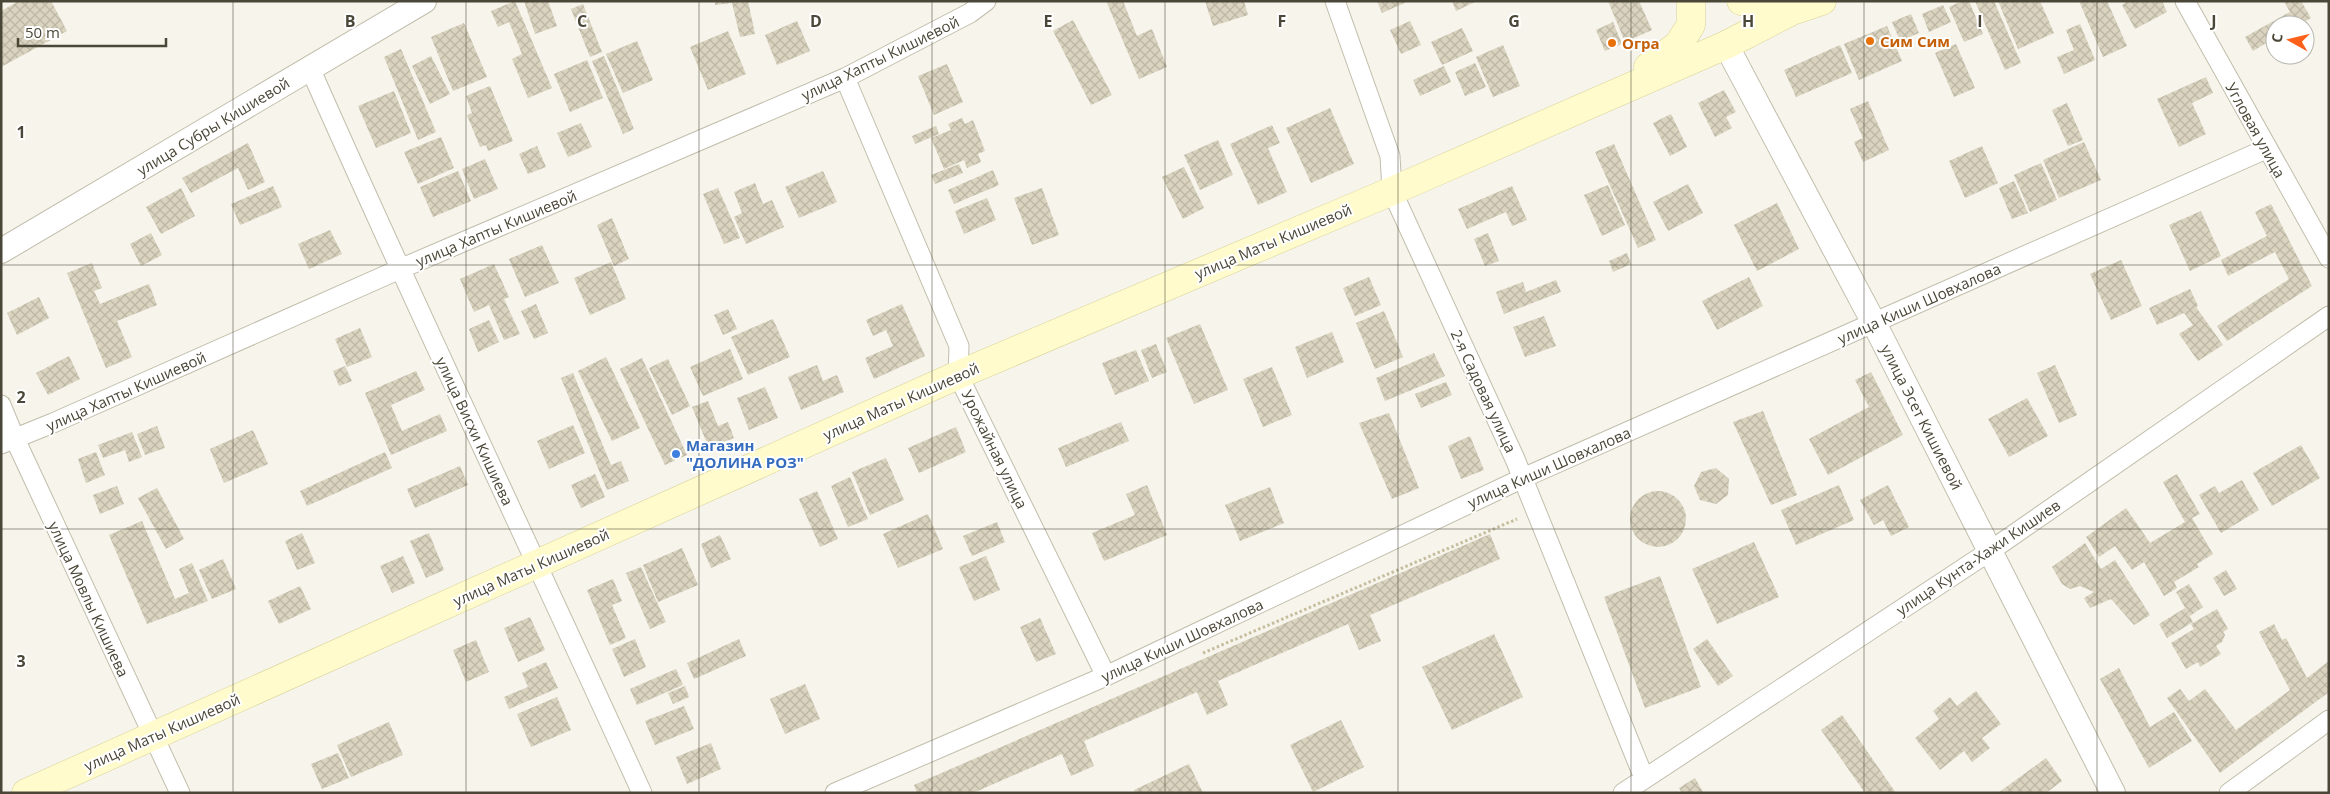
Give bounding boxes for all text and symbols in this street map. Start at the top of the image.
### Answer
text: B [345,10,355,32]
text: C [577,10,587,32]
text: D [810,10,822,32]
text: E [1044,10,1053,32]
text: F [1278,10,1286,32]
text: G [1508,10,1520,32]
text: H [1742,10,1754,32]
text: I [1977,10,1983,32]
text: J [2209,10,2217,32]
street label: улица Хапты Кишиевой [798,11,962,105]
scale bar [18,15,165,47]
north arrow [2265,15,2315,65]
text: 50 m [25,22,60,42]
place label: Сим Сим [1880,31,1950,51]
text: С [2267,32,2287,44]
place label: Огра [1622,33,1660,53]
marker: Сим Сим [1864,35,1876,47]
marker: Огра [1606,37,1618,49]
street label: улица Субры Кишиевой [133,72,293,180]
street label: Угловая улица [2222,79,2290,181]
text: 1 [16,121,26,143]
street label: улица Хапты Кишиевой [412,185,580,271]
street label: улица Маты Кишиевой [1191,199,1355,283]
street label: улица Киши Шовхалова [1834,258,2004,348]
street label: 2-я Садовая улица [1447,326,1521,456]
street label: улица Эсет Кишиевой [1877,341,1967,493]
street label: улица Хапты Кишиевой [43,347,209,435]
street label: улица Висхи Кишиева [432,353,518,509]
street label: улица Маты Кишиевой [820,358,982,444]
text: 2 [16,386,26,408]
street label: Урожайная улица [958,386,1032,512]
street label: улица Киши Шовхалова [1464,422,1634,512]
place label: Магазин "ДОЛИНА РОЗ" [686,435,804,472]
marker: Магазин "ДОЛИНА РОЗ" [670,448,682,460]
street label: улица Кунта-Хажи Кишиев [1892,495,2064,619]
street label: улица Мовлы Кишиева [44,518,134,680]
street label: улица Маты Кишиевой [450,524,612,610]
street label: улица Киши Шовхалова [1098,594,1266,686]
text: 3 [16,650,26,672]
street label: улица Маты Кишиевой [81,689,243,775]

